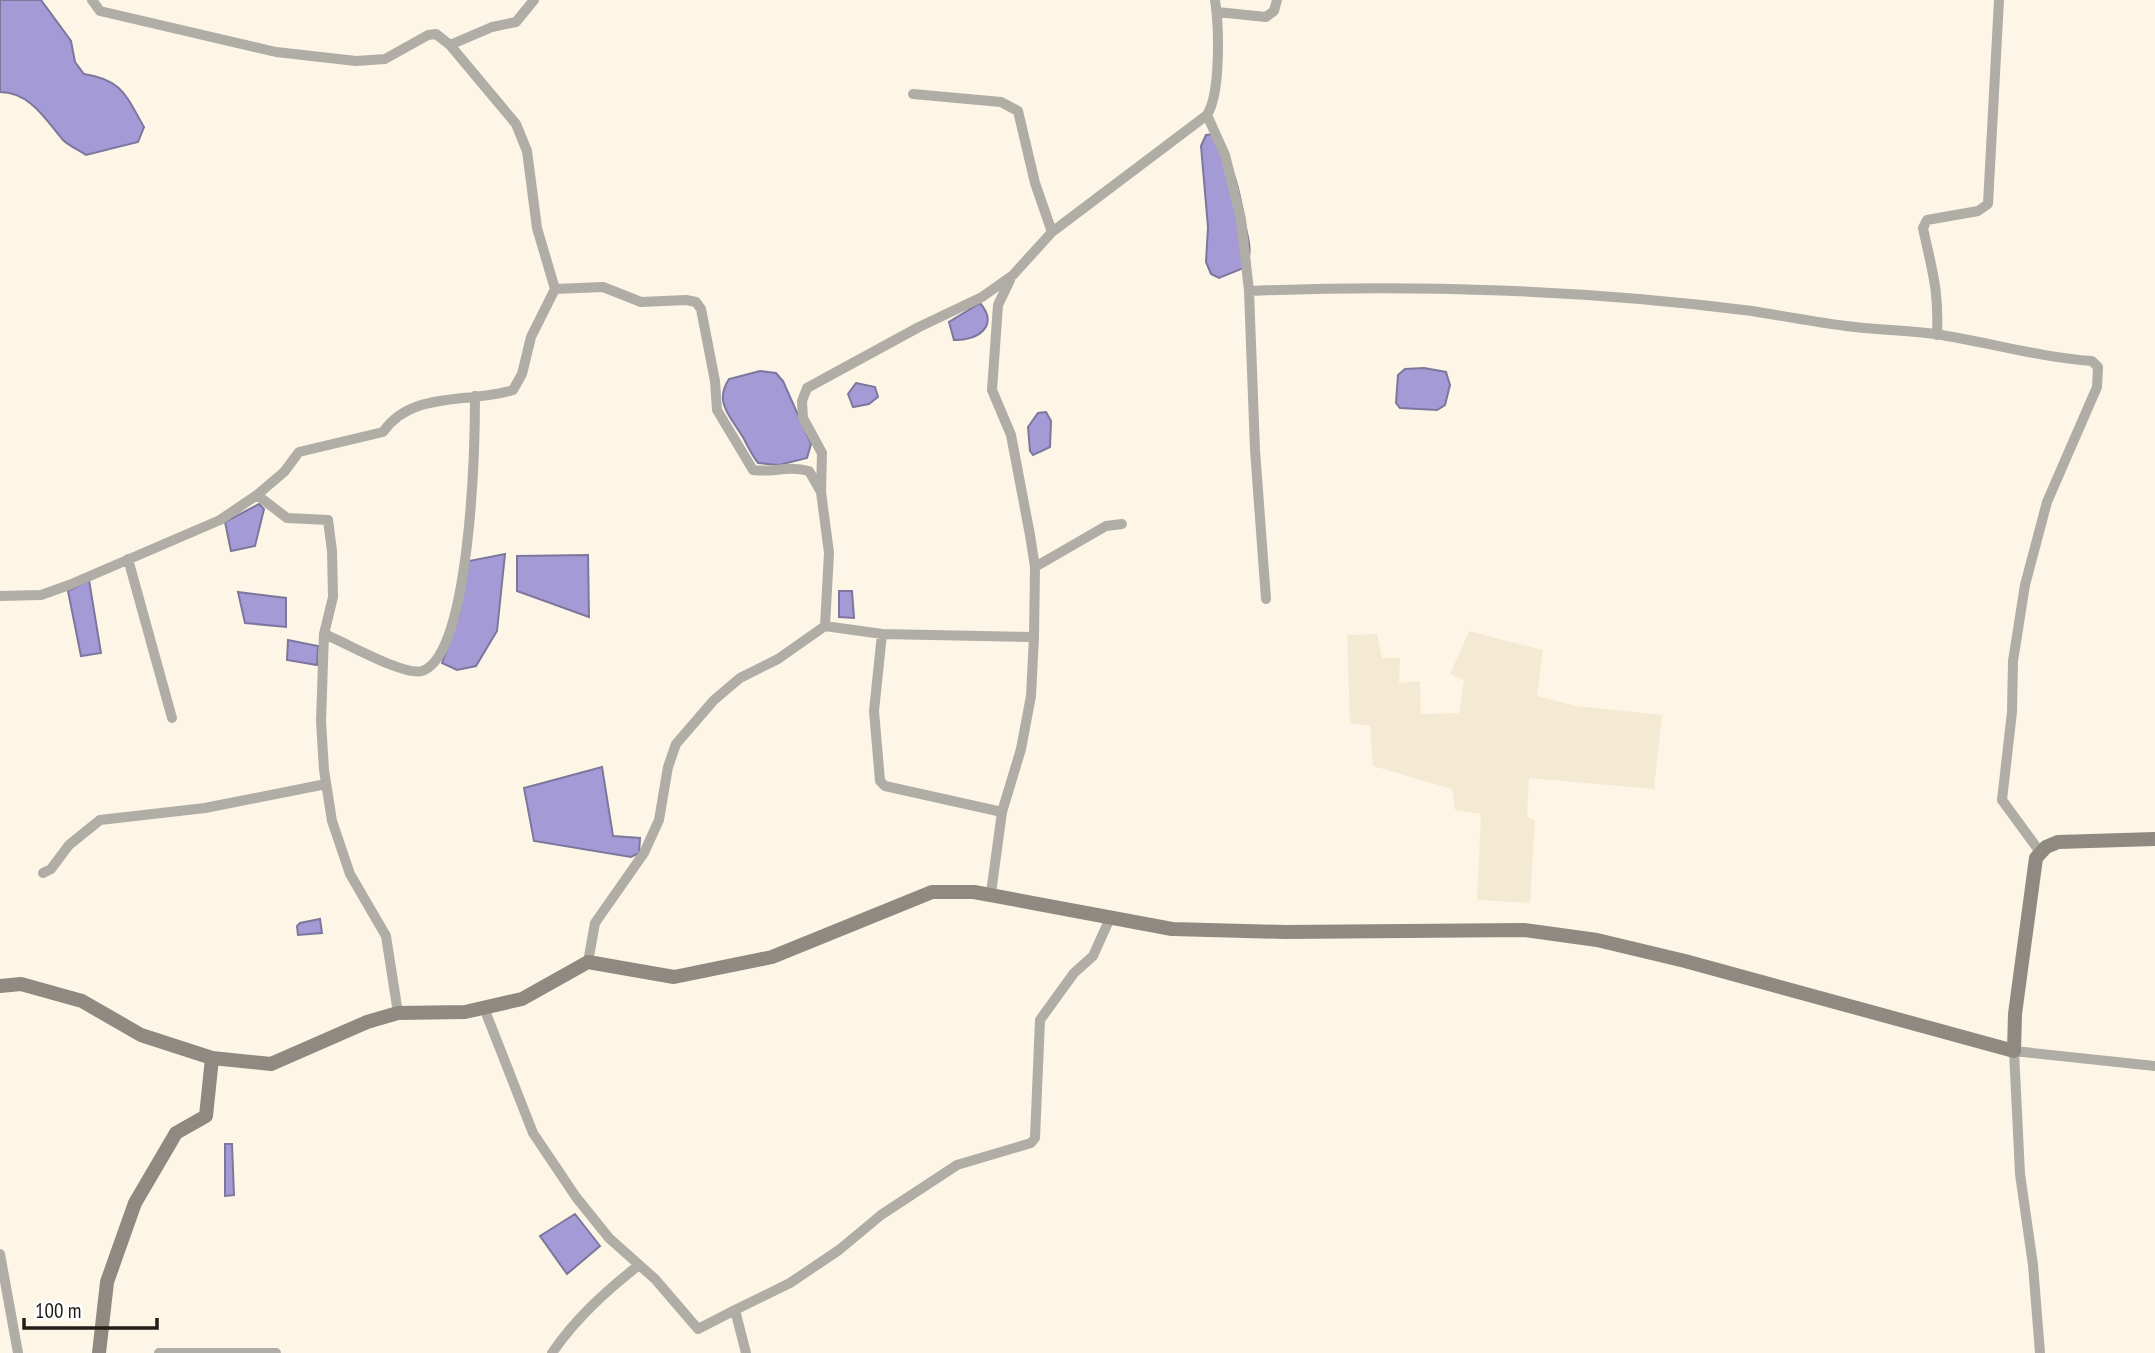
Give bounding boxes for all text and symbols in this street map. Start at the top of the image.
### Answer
scale bar [24,1286,158,1330]
text: 100 m [35,1297,81,1324]

